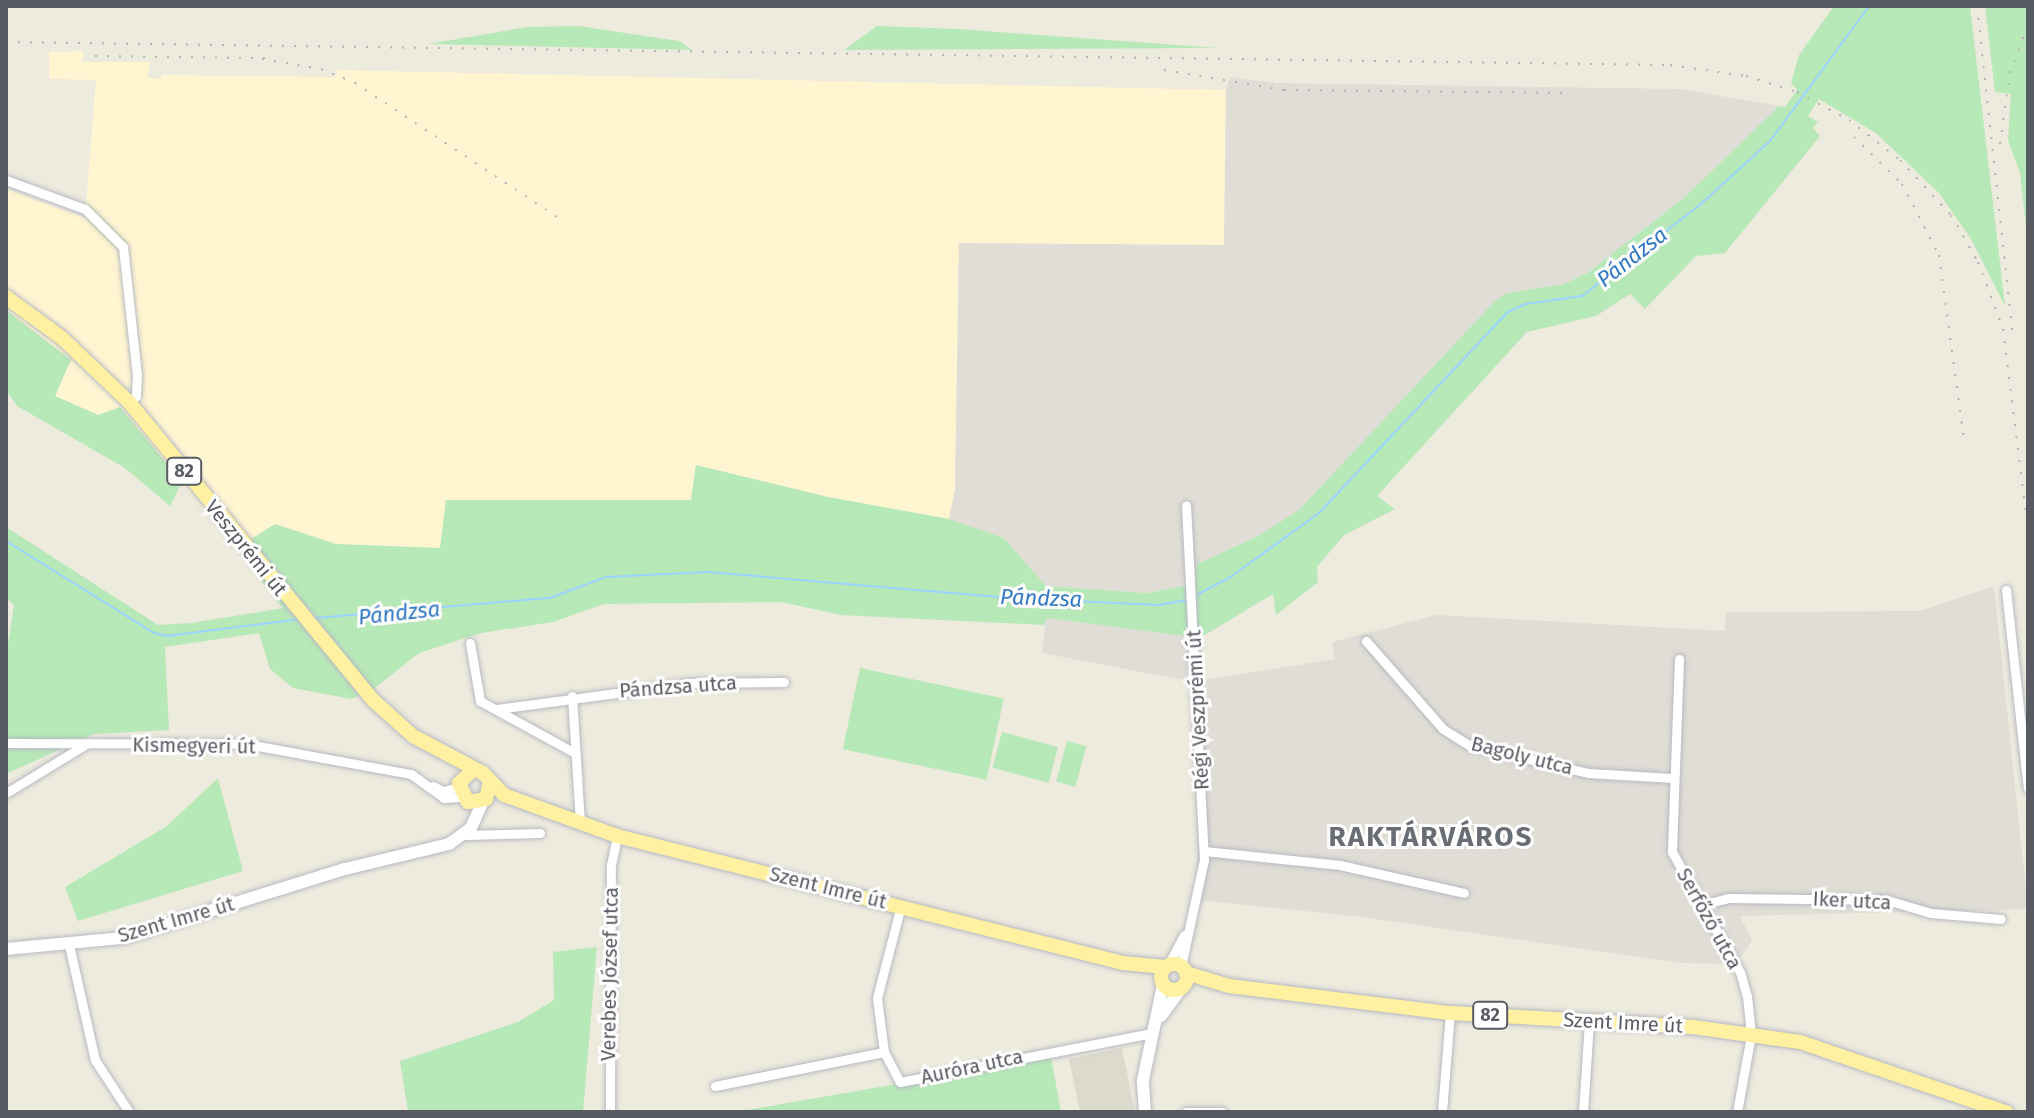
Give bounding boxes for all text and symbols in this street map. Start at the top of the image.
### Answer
water label: Pándzsa [1591,221,1673,293]
road number: 82 [166,457,202,485]
street label: Veszprémi út [200,495,292,601]
water label: Pándzsa [999,583,1083,613]
water label: Pándzsa [357,596,441,630]
street label: Régi Veszprémi út [1182,629,1214,791]
street label: Pándzsa utca [618,671,738,703]
street label: Bagoly utca [1469,732,1575,780]
street label: Kismegyeri út [132,733,256,759]
district label: RAKTÁRVÁROS [1328,820,1534,854]
street label: Szent Imre út [767,862,889,914]
street label: Serfőző utca [1671,864,1747,974]
street label: Verebes József utca [596,887,624,1061]
street label: Iker utca [1812,887,1892,915]
street label: Szent Imre út [115,892,237,948]
road number: 82 [1472,1001,1508,1029]
street label: Szent Imre út [1563,1008,1683,1038]
street label: Auróra utca [919,1044,1025,1090]

